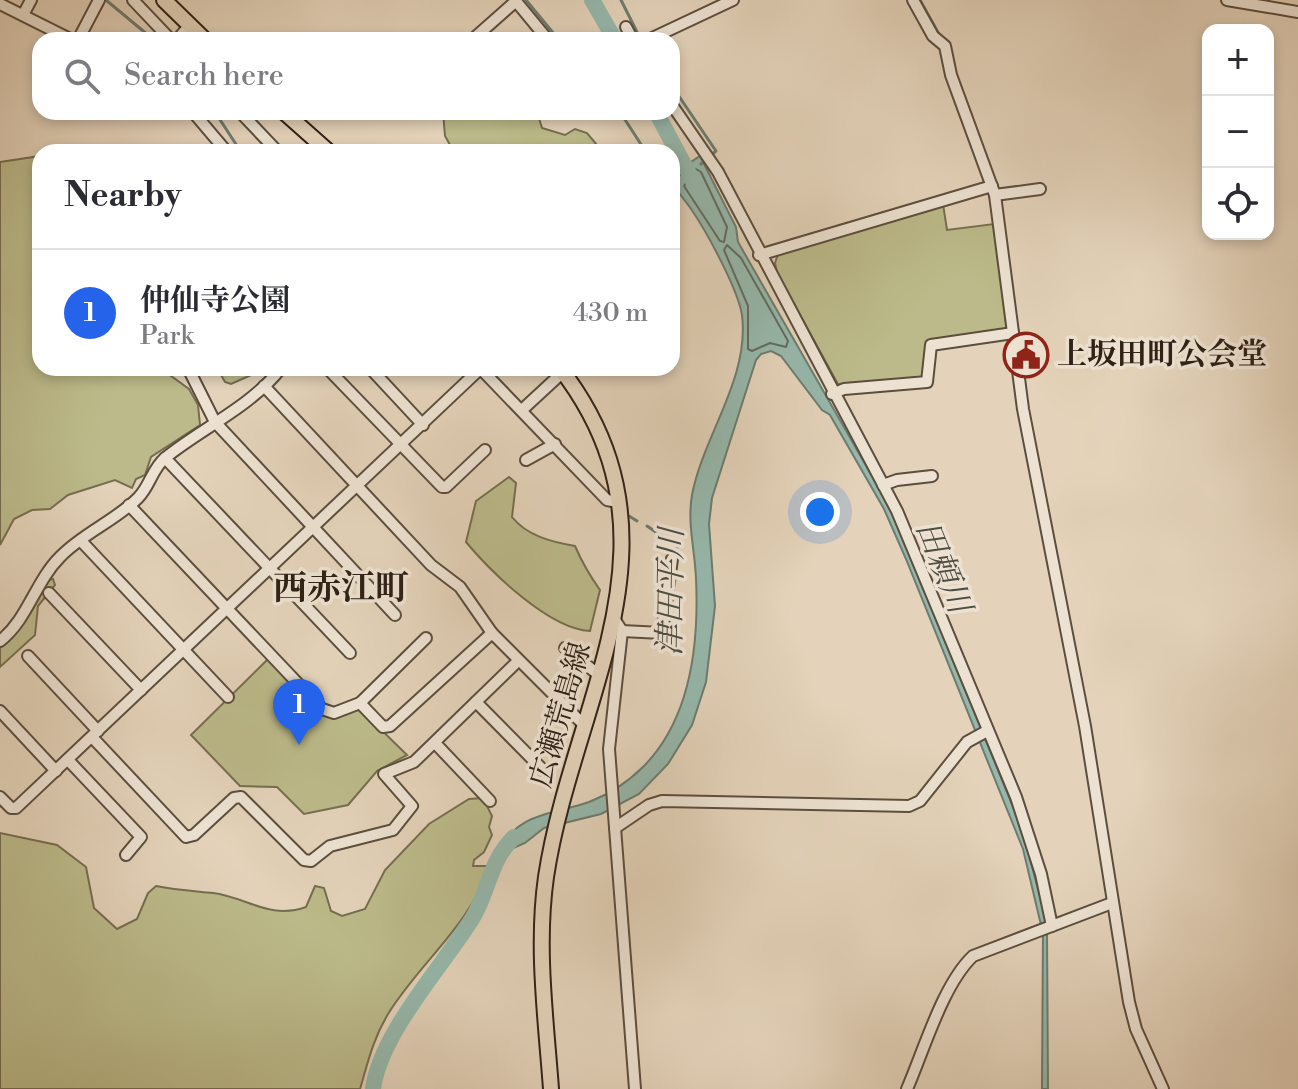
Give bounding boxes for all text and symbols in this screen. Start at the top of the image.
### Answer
map controls [1202,24,1274,240]
button: + [1202,24,1274,96]
search box [32,32,680,120]
icon: search [60,54,104,98]
text: Search here [124,57,284,95]
button: − [1202,96,1274,168]
button: locate [1202,168,1274,240]
text: Nearby [64,175,182,217]
text: 仲仙寺公園 [140,282,290,320]
text: 1 [84,297,96,329]
text: 430 m [573,297,648,329]
text: Park [140,320,194,352]
public building icon: 上坂田町公会堂 [1002,331,1050,379]
place label: 上坂田町公会堂 [1057,336,1267,374]
your location [800,492,840,532]
water label: 田頼川 [906,515,981,622]
water label: 津田平川 [650,525,692,656]
district label: 西赤江町 [273,568,409,610]
street label: 広瀬荒島線 [522,638,600,792]
pin: 1 [273,679,325,745]

